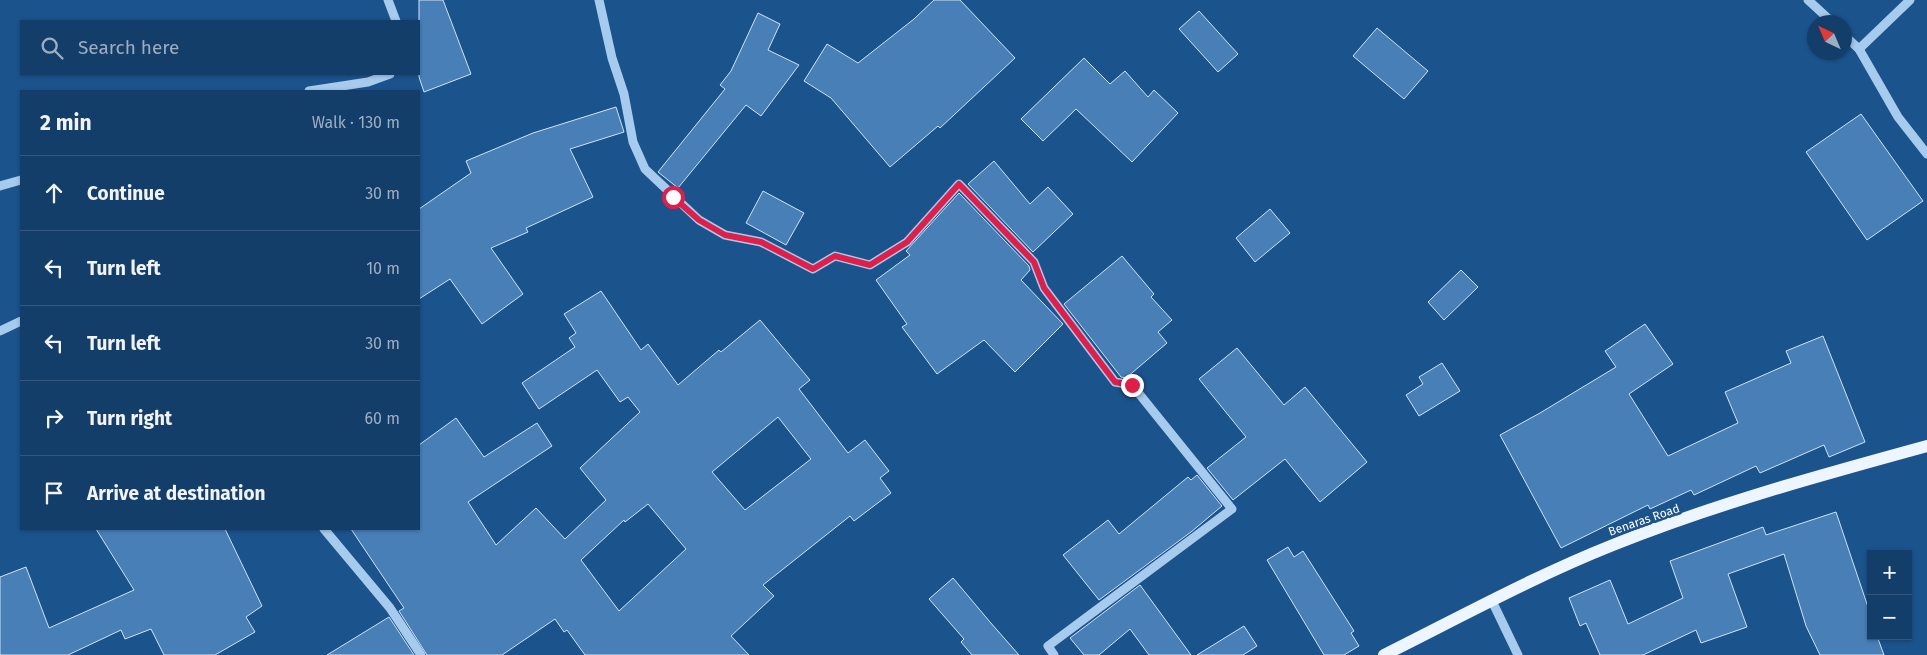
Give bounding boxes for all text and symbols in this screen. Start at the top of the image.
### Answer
north arrow [1807,15,1852,60]
search box [20,20,420,75]
icon: search [38,34,66,62]
text: Search here [78,36,179,59]
text: 2 min [40,110,92,136]
text: Walk · 130 m [312,113,400,132]
icon: ahead [40,179,68,207]
text: Continue [87,182,165,205]
text: 30 m [365,184,400,203]
route start [662,186,685,209]
icon: left [40,254,68,282]
text: Turn left [87,257,161,280]
text: 10 m [366,259,400,278]
icon: left [40,329,68,357]
text: Turn left [87,332,161,355]
text: 30 m [365,334,400,353]
route end [1121,374,1144,397]
icon: right [40,404,68,432]
text: Turn right [87,407,172,430]
text: 60 m [365,409,400,428]
icon: arrive [40,479,68,507]
text: Arrive at destination [87,482,266,505]
street label: Benaras Road [1607,501,1681,539]
map controls [1867,550,1912,640]
button: + [1867,550,1912,595]
button: − [1867,595,1912,640]

